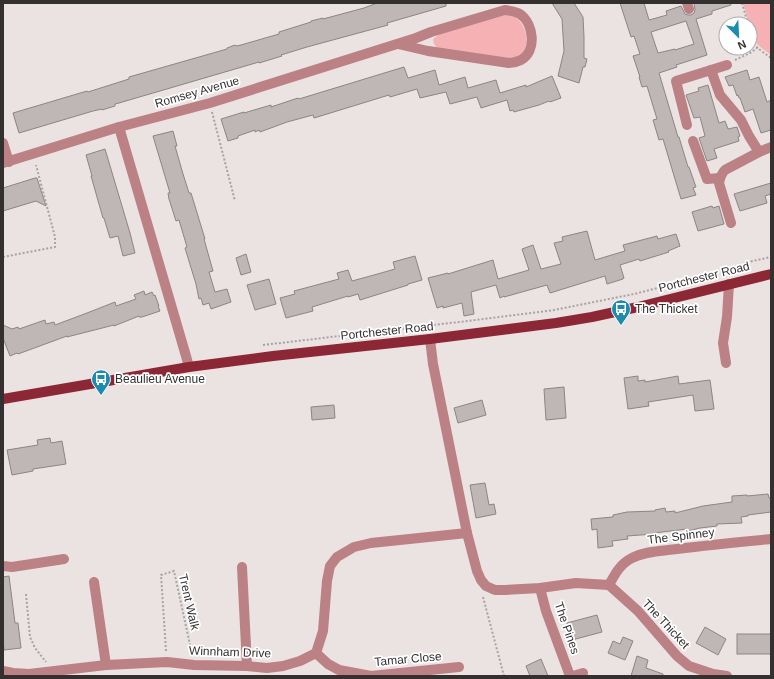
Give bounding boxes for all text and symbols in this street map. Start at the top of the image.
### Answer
north arrow [718,16,758,56]
text: N [736,38,748,52]
street label: Romsey Avenue [153,73,241,111]
street label: Portchester Road [657,259,751,295]
bus stop icon: The Thicket [610,298,632,326]
place label: The Thicket [635,302,698,316]
street label: Portchester Road [340,319,434,343]
bus stop icon: Beaulieu Avenue [90,368,112,396]
place label: Beaulieu Avenue [115,372,205,386]
street label: The Spinney [647,525,715,547]
street label: Trent Walk [176,573,202,632]
street label: The Thicket [640,596,693,652]
street label: The Pines [552,600,582,656]
street label: Winnham Drive [189,644,272,660]
street label: Tamar Close [374,649,442,669]

